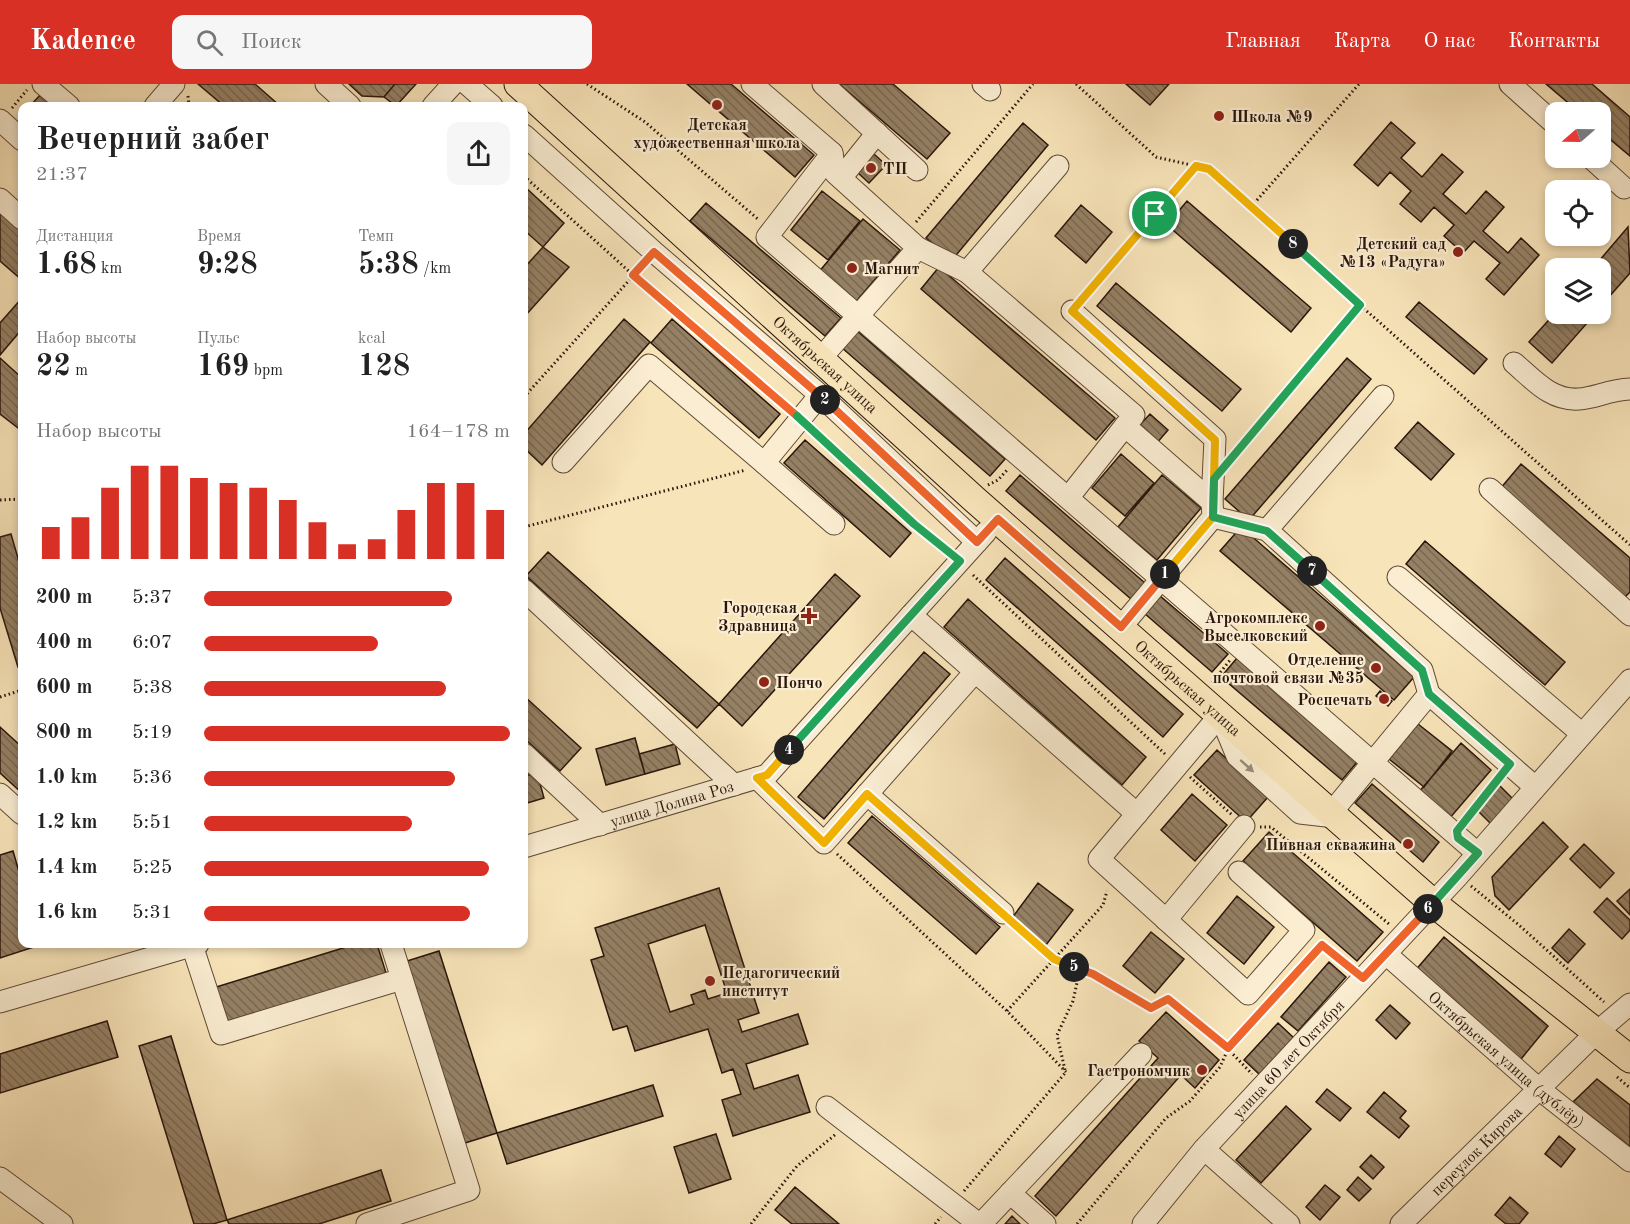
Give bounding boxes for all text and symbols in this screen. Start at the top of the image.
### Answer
search box [172,15,592,69]
icon: search [193,26,226,59]
text: Kadence [30,28,136,56]
text: Поиск [241,31,302,53]
text: Главная [1225,31,1301,52]
text: Карта [1334,31,1391,52]
text: О нас [1424,31,1475,52]
text: Контакты [1508,31,1600,52]
marker: Детская художественная школа [710,98,724,112]
north arrow [1545,102,1611,168]
map controls [1545,102,1611,324]
marker: Школа №9 [1212,109,1226,123]
place label: Школа №9 [1231,110,1312,126]
place label: Детская художественная школа [634,118,800,152]
button: share [447,122,510,185]
text: Вечерний забег [36,124,269,157]
marker: ТП [864,161,878,175]
place label: ТП [883,162,907,178]
text: 21:37 [36,165,88,185]
button: locate [1545,180,1611,246]
pin [1129,188,1180,239]
icon: arrive [1138,197,1171,230]
text: Дистанция [36,229,113,245]
text: Время [197,229,241,245]
text: Темп [358,229,394,245]
pin: 8 [1278,229,1308,259]
text: 8 [1288,236,1298,252]
place label: Детский сад №13 «Радуга» [1340,237,1446,271]
marker: Детский сад №13 «Радуга» [1451,245,1465,259]
text: 1.68 [36,250,97,280]
text: 9:28 [197,250,258,280]
text: 5:38 [358,250,419,280]
button: layers [1545,258,1611,324]
text: km [97,261,122,277]
text: /km [419,261,451,277]
marker: Магнит [845,261,859,275]
place label: Магнит [864,262,920,278]
street label: Октябрьская улица [769,314,880,417]
text: Набор высоты [36,331,136,347]
text: Пульс [197,331,240,347]
text: kcal [358,331,386,347]
text: 22 [36,352,71,382]
text: 169 [197,352,249,382]
text: 128 [358,352,410,382]
text: m [71,363,88,379]
text: bpm [249,363,283,379]
pin: 2 [810,385,840,415]
text: 2 [820,392,830,408]
text: Набор высоты [36,422,162,442]
text: 164–178 m [407,422,510,442]
pin: 7 [1297,556,1327,586]
pin: 1 [1150,559,1180,589]
text: 7 [1307,563,1317,579]
text: 1 [1160,566,1170,582]
text: 200 m [36,588,92,608]
text: 5:37 [132,588,172,608]
place label: Городская Здравница [718,601,797,635]
marker: Городская Здравница [802,609,816,623]
place label: Агрокомплекс Выселковский [1204,611,1308,645]
marker: Агрокомплекс Выселковский [1313,619,1327,633]
text: 400 m [36,633,92,653]
text: 6:07 [132,633,172,653]
street label: Октябрьская улица [1131,638,1243,740]
place label: Отделение почтовой связи №35 [1213,653,1364,687]
marker: Отделение почтовой связи №35 [1369,661,1383,675]
marker: Пончо [757,675,771,689]
place label: Пончо [776,676,823,692]
text: 600 m [36,678,92,698]
text: 5:38 [132,678,172,698]
marker: Роспечать [1377,692,1391,706]
place label: Роспечать [1297,693,1372,709]
text: 800 m [36,723,92,743]
text: 5:19 [132,723,172,743]
pin: 4 [774,735,804,765]
text: 4 [784,742,794,758]
one-way arrow [1240,759,1255,773]
text: 1.0 km [36,768,98,788]
text: 5:36 [132,768,172,788]
street label: улица Долина Роз [609,779,736,831]
text: 1.2 km [36,813,98,833]
text: 5:51 [132,813,172,833]
marker: Пивная скважина [1401,837,1415,851]
place label: Пивная скважина [1266,838,1396,854]
text: 1.4 km [36,858,98,878]
text: 5:25 [132,858,172,878]
pin: 6 [1413,894,1443,924]
text: 6 [1423,901,1433,917]
text: 1.6 km [36,903,98,923]
text: 5:31 [132,903,172,923]
pin: 5 [1059,952,1089,982]
text: 5 [1069,959,1079,975]
place label: Педагогический институт [722,966,840,1000]
marker: Педагогический институт [703,974,717,988]
street label: Октябрьская улица (дублёр) [1424,989,1587,1132]
street label: улица 60 лет Октября [1231,998,1348,1123]
marker: Гастрономчик [1195,1063,1209,1077]
place label: Гастрономчик [1087,1064,1191,1080]
street label: переулок Кирова [1429,1104,1526,1200]

